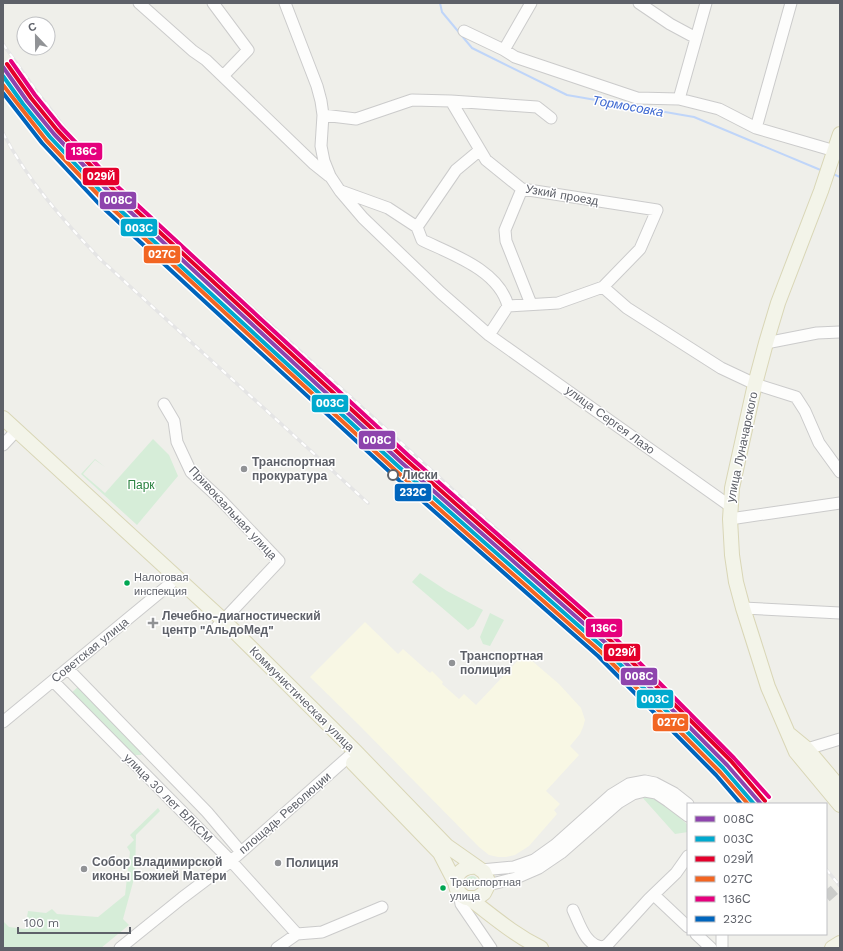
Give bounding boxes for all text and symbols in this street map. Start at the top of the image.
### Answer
north arrow [16,16,56,56]
text: С [26,20,39,35]
water label: Тормосовка [591,92,665,120]
line badge: 136С [65,142,103,161]
text: 136С [71,145,97,158]
line badge: 029Й [82,167,120,186]
text: 029Й [87,170,115,183]
street label: Узкий проезд [524,182,600,208]
line badge: 008С [99,191,137,210]
text: 008С [103,194,133,207]
line badge: 003С [120,218,158,237]
text: 003С [125,222,153,235]
line badge: 027С [143,245,181,264]
text: 027С [148,248,176,261]
street label: улица Сергея Лазо [563,383,658,457]
street label: улица Луначарского [723,390,761,504]
line badge: 003С [311,394,349,413]
text: 003С [316,397,344,410]
line badge: 008С [358,430,396,450]
text: 008С [362,434,392,447]
place label: Транспортная прокуратура [252,455,335,483]
street label: Привокзальная улица [186,463,280,563]
marker: Транспортная прокуратура [239,464,249,474]
place label: Лиски [402,468,438,482]
marker: Лиски [387,469,399,481]
park label: Парк [127,478,155,492]
line badge: 232C [394,483,432,502]
text: 232C [399,486,427,499]
place label: Налоговая инспекция [134,571,188,598]
marker: Налоговая инспекция [122,578,132,588]
place label: Лечебно-диагностический центр "АльдоМед" [162,609,321,637]
street label: Советская улица [49,614,132,685]
marker: Лечебно-диагностический центр "АльдоМед" [147,617,159,629]
line badge: 136С [585,618,623,638]
text: 136С [591,622,617,635]
line badge: 029Й [603,643,641,662]
street label: Коммунистическая улица [247,644,358,755]
text: 029Й [608,646,636,659]
place label: Транспортная полиция [460,649,543,677]
marker: Транспортная полиция [447,658,457,668]
line badge: 008С [620,667,658,686]
text: 008С [624,670,654,683]
line badge: 003С [636,689,674,709]
text: 003С [641,693,669,706]
line badge: 027С [652,713,689,732]
text: 027С [657,716,685,729]
street label: улица 30 лет ВЛКСМ [121,751,215,845]
street label: площадь Революции [236,769,334,857]
legend [687,803,827,935]
text: 008С [723,812,754,826]
text: 003С [723,832,754,846]
text: 029Й [723,851,754,866]
place label: Собор Владимирской иконы Божией Матери [92,855,227,883]
place label: Полиция [286,856,338,870]
marker: Полиция [273,858,283,868]
marker: Собор Владимирской иконы Божией Матери [79,864,89,874]
text: 027С [723,872,753,886]
place label: Транспортная улица [450,876,521,903]
marker: Транспортная улица [438,883,448,893]
text: 136С [723,892,751,906]
scale bar [18,909,130,935]
text: 232C [723,912,752,926]
text: 100 m [24,916,59,930]

